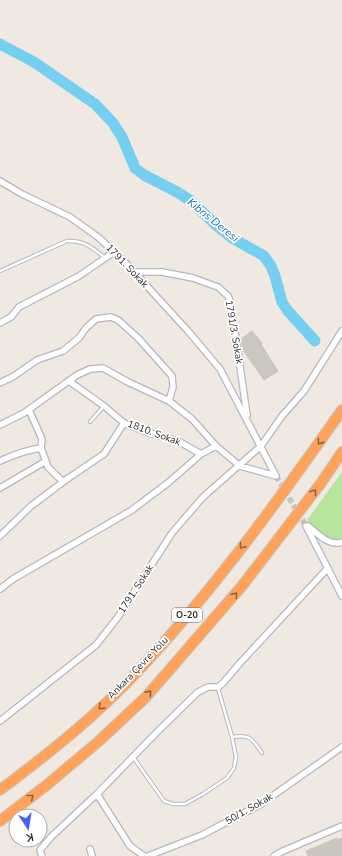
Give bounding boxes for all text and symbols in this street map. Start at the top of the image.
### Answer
water label: Kıbrıs Deresi [184,195,242,246]
street label: 1791. Sokak [103,241,152,292]
street label: 1791/3. Sokak [221,299,247,366]
street label: 1810. Sokak [125,417,184,449]
one-way arrow [317,438,325,445]
one-way arrow [310,489,317,496]
one-way arrow [240,542,247,549]
street label: 1791. Sokak [115,561,158,616]
one-way arrow [230,592,237,599]
road number: O-20 [172,608,202,622]
street label: Ankara Çevre Yolu [104,634,172,702]
one-way arrow [145,690,152,697]
one-way arrow [98,702,106,709]
street label: 50/1. Sokak [223,789,276,828]
one-way arrow [27,795,34,802]
north arrow [8,808,48,848]
text: K [24,829,35,846]

